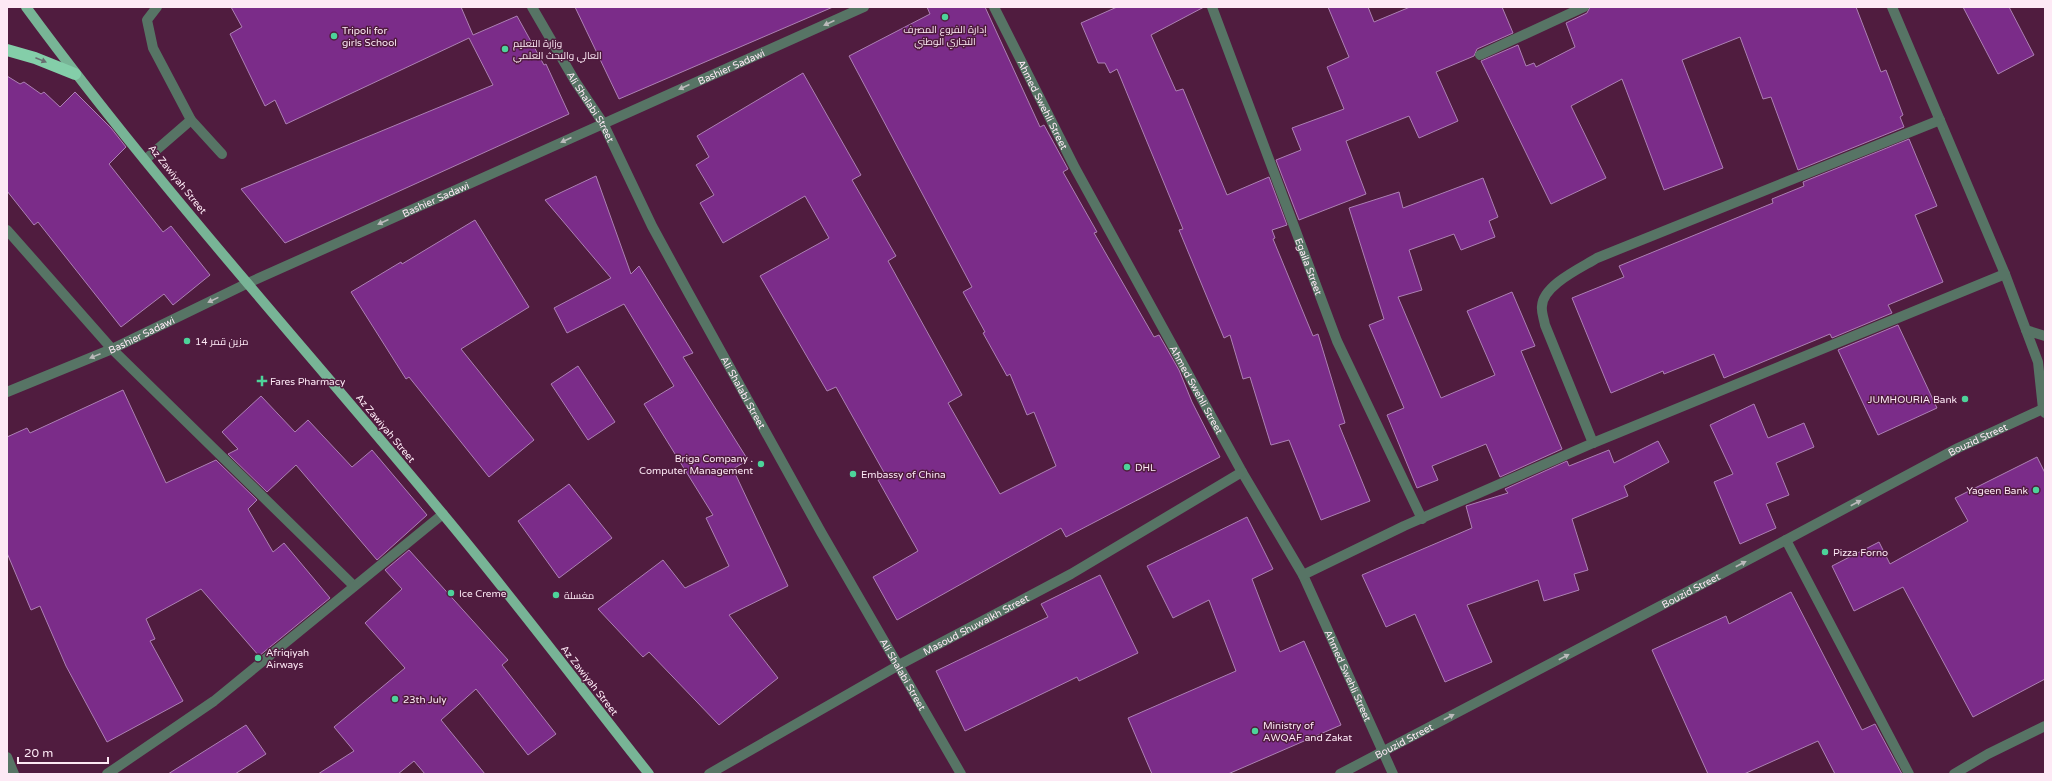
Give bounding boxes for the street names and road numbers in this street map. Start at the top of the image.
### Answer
street label: Bashier Sadawi [696,47,767,88]
street label: Ahmed Swehli Street [1014,58,1070,152]
street label: Ali Shalabi Street [564,70,616,145]
street label: Az Zawiyah Street [146,143,209,217]
street label: Bashier Sadawi [400,180,471,220]
street label: Egaila Street [1292,237,1324,297]
street label: Bashier Sadawi [107,315,177,357]
street label: Ahmed Swehli Street [1167,344,1225,436]
street label: Ali Shalabi Street [718,354,768,431]
street label: Az Zawiyah Street [353,392,417,465]
street label: Bouzid Street [1946,421,2010,459]
street label: Bouzid Street [1660,571,1722,611]
street label: Masoud Shuwaikh Street [921,592,1032,658]
street label: Ahmed Swehli Street [1322,628,1373,724]
street label: Ali Shalabi Street [877,637,928,713]
street label: Az Zawiyah Street [558,643,620,718]
street label: Bouzid Street [1373,721,1436,762]

